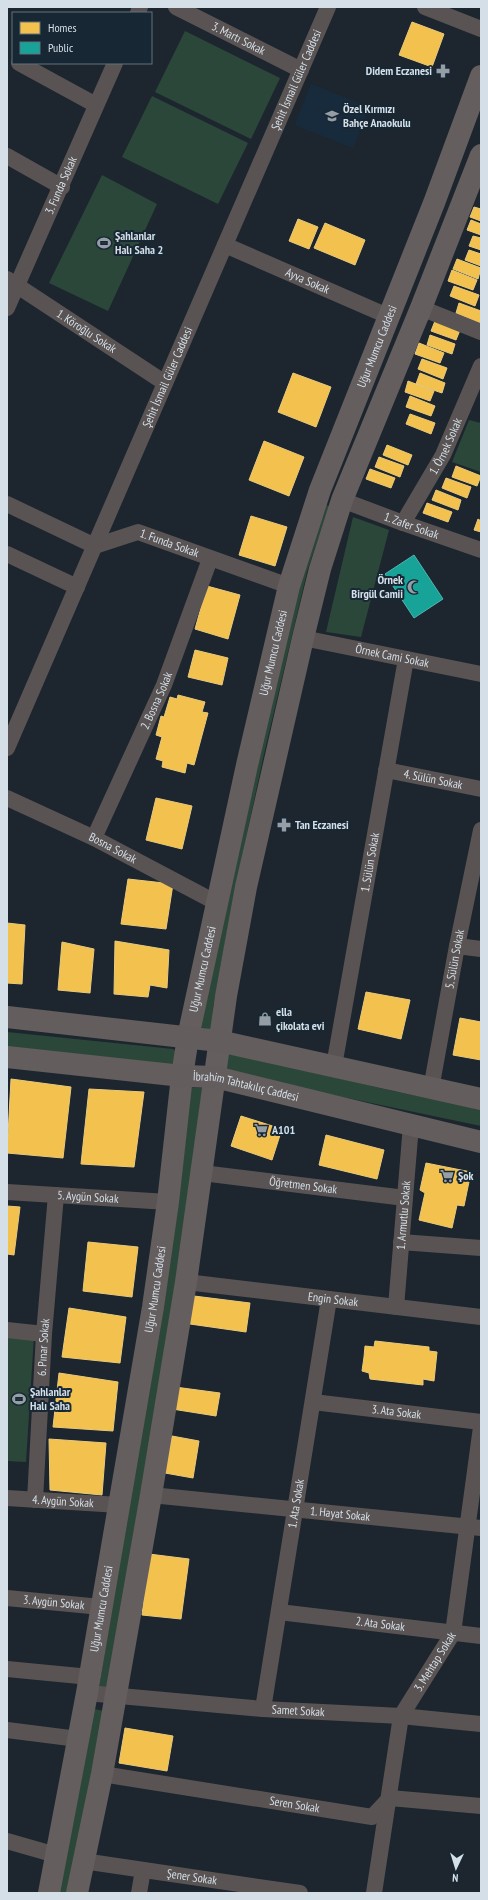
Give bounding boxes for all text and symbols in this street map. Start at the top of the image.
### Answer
legend [12,12,152,64]
street label: 3. Martı Sokak [209,18,268,58]
text: Homes [48,20,76,35]
street label: Şehit İsmail Güler Caddesi [268,27,324,132]
text: Public [48,40,74,55]
place label: Didem Eczanesi [366,63,432,78]
pharmacy icon: Didem Eczanesi [435,63,451,79]
place label: Özel Kırmızı Bahçe Anaokulu [343,101,411,130]
school or university icon: Özel Kırmızı Bahçe Anaokulu [324,108,340,124]
street label: 3. Funda Sokak [41,154,80,216]
place label: Şahlanlar Halı Saha 2 [115,228,163,257]
sports icon: Şahlanlar Halı Saha 2 [96,235,112,251]
street label: Ayva Sokak [283,264,332,297]
street label: Uğur Mumcu Caddesi [353,303,400,390]
street label: 1. Köroğlu Sokak [54,306,120,356]
street label: Şehit İsmail Güler Caddesi [139,324,196,430]
street label: 1. Örnek Sokak [425,415,465,477]
street label: 1. Zafer Sokak [382,509,441,542]
street label: 1. Funda Sokak [138,525,201,560]
place label: Örnek Birgül Camii [351,572,403,601]
mosque icon: Örnek Birgül Camii [406,579,422,595]
street label: Uğur Mumcu Caddesi [256,608,290,697]
street label: Örnek Cami Sokak [354,641,431,670]
street label: 2. Bosna Sokak [137,669,175,731]
street label: 4. Sülün Sokak [402,766,464,792]
pharmacy icon: Tan Eczanesi [276,817,292,833]
place label: Tan Eczanesi [295,817,349,832]
street label: Bosna Sokak [87,829,140,866]
street label: 1. Sülün Sokak [357,831,382,893]
street label: Uğur Mumcu Caddesi [186,925,219,1013]
street label: 5. Sülün Sokak [441,928,467,990]
place label: ella çikolata evi [276,1004,325,1033]
shop icon: ella çikolata evi [257,1011,273,1027]
street label: İbrahim Tahtakılıç Caddesi [193,1068,300,1104]
supermarket icon: A101 [253,1122,269,1138]
place label: A101 [271,1122,295,1137]
supermarket icon: Şok [439,1168,455,1184]
place label: Şok [458,1168,474,1183]
street label: Öğretmen Sokak [268,1173,339,1197]
street label: 1. Armutlu Sokak [393,1180,413,1250]
street label: 5. Aygün Sokak [57,1187,119,1206]
street label: Uğur Mumcu Caddesi [141,1245,169,1334]
street label: Engin Sokak [307,1289,359,1309]
street label: 6. Pınar Sokak [34,1317,52,1376]
place label: Şahlanlar Halı Saha [30,1384,71,1413]
sports icon: Şahlanlar Halı Saha [11,1391,27,1407]
street label: 3. Ata Sokak [371,1401,422,1422]
street label: 1. Ata Sokak [284,1478,307,1529]
street label: 4. Aygün Sokak [32,1492,94,1510]
street label: 1. Hayat Sokak [309,1503,371,1524]
street label: Uğur Mumcu Caddesi [86,1564,116,1653]
street label: 3. Aygün Sokak [23,1592,86,1612]
street label: 2. Ata Sokak [355,1613,406,1634]
street label: 3. Mehtap Sokak [410,1629,459,1694]
street label: Samet Sokak [271,1701,325,1719]
street label: Seren Sokak [268,1793,321,1816]
north arrow [436,1848,476,1888]
street label: Şener Sokak [166,1865,218,1888]
text: N [452,1871,459,1885]

